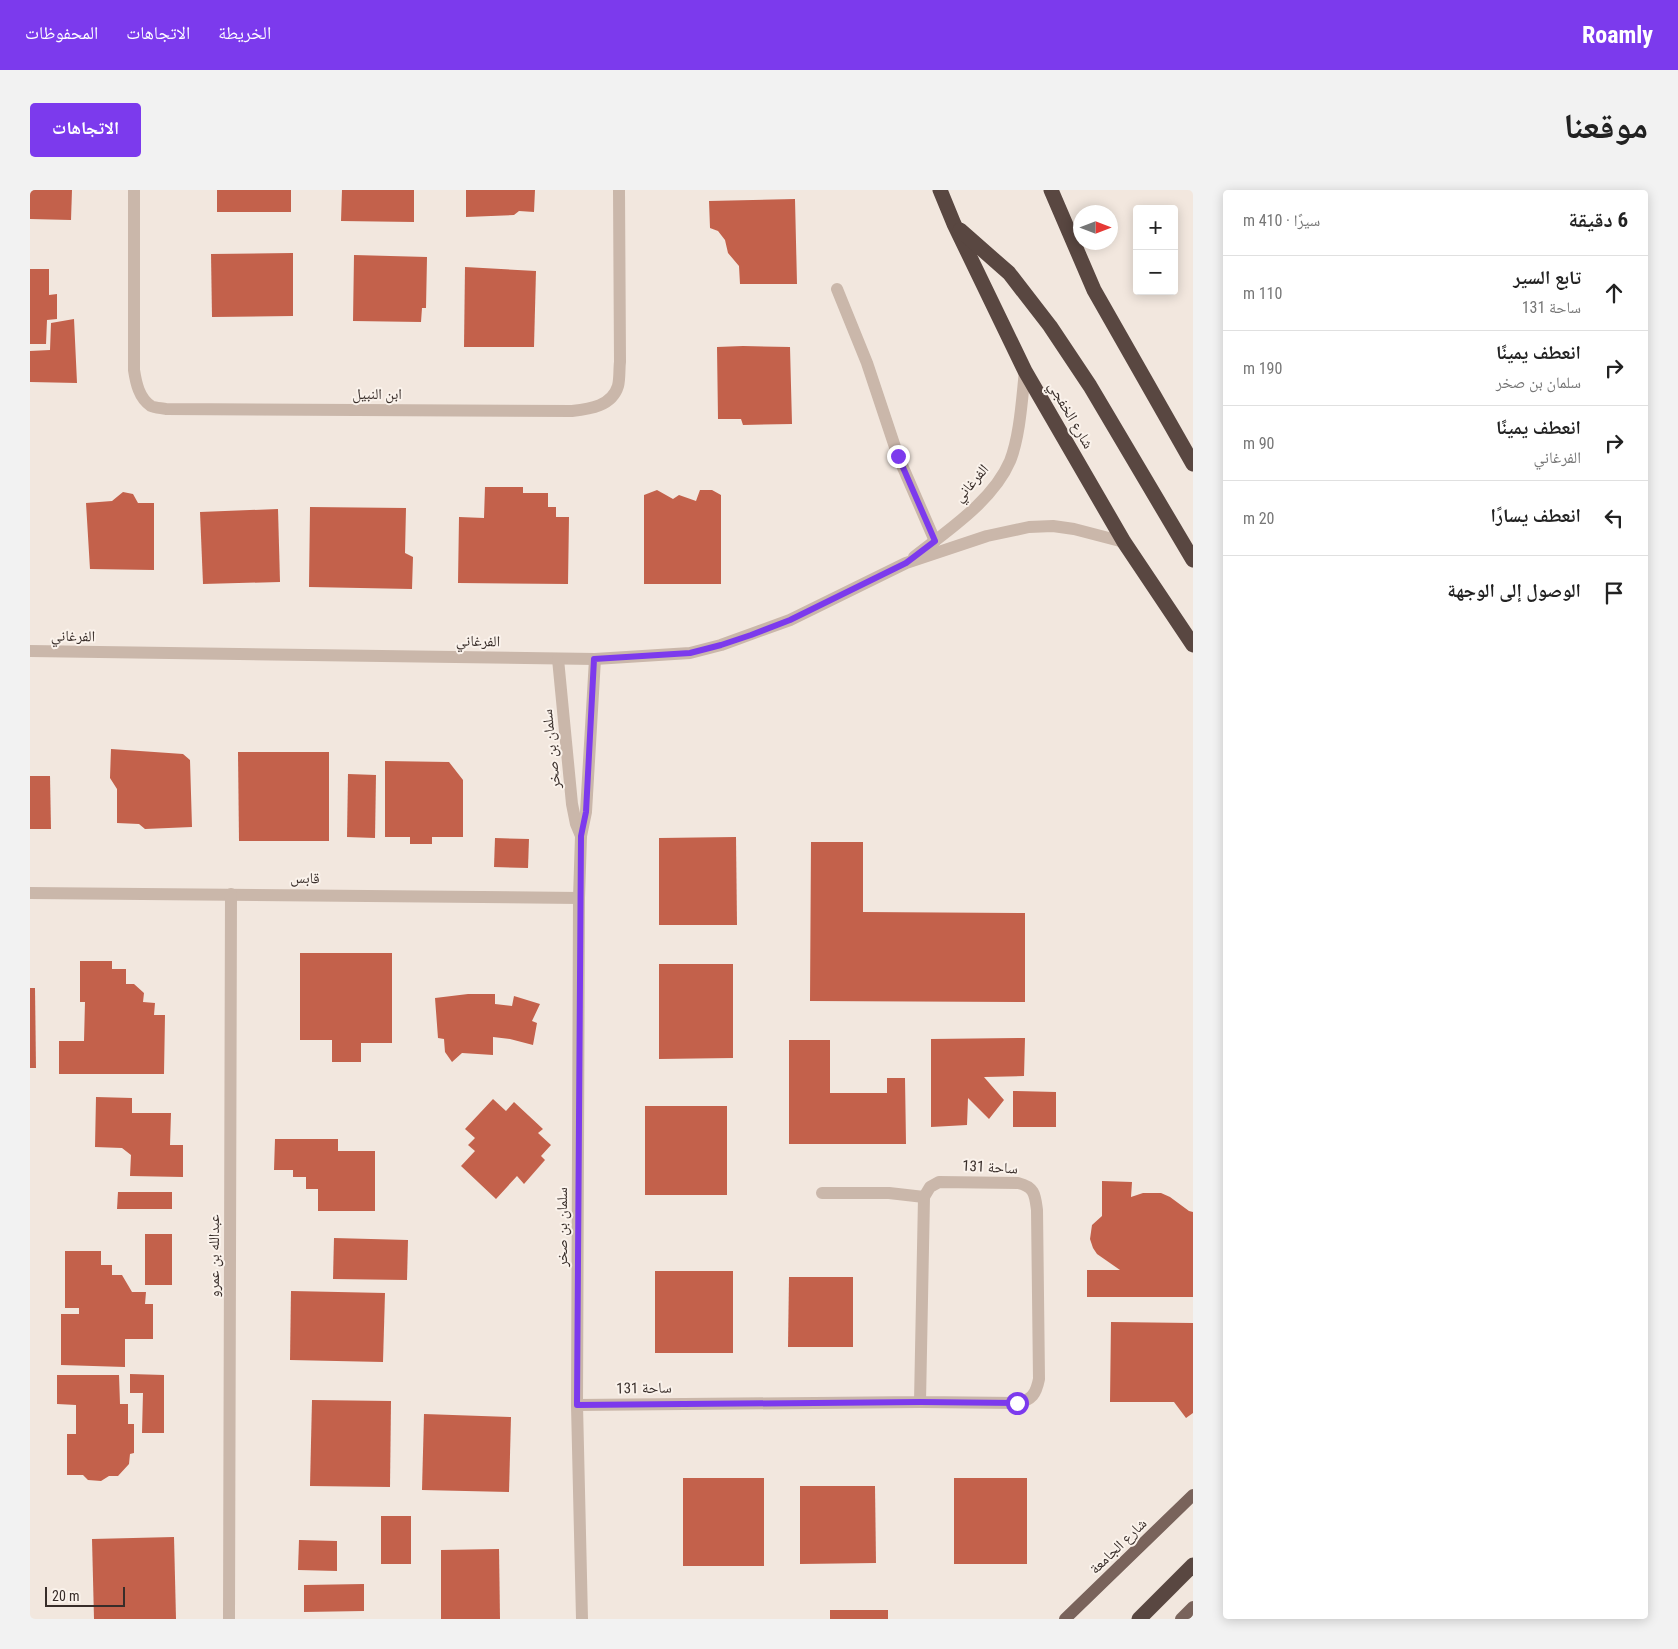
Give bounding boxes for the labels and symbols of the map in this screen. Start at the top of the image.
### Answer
north arrow [1073,205,1118,250]
street label: شارع الخفجي [1042,378,1098,453]
street label: ابن النبيل [352,385,402,404]
route end [887,445,910,468]
street label: الفرغاني [950,460,994,508]
street label: الفرغاني [51,627,95,648]
street label: الفرغاني [456,632,500,653]
street label: سلمان بن صخر [538,708,565,791]
street label: قابس [290,869,320,888]
street label: ساحة 131 [962,1157,1018,1177]
street label: سلمان بن صخر [553,1187,572,1268]
street label: عبدالله بن عمرو [205,1214,224,1297]
street label: ساحة 131 [616,1379,672,1397]
route start [1006,1392,1029,1415]
street label: شارع الجامعة [1086,1514,1151,1578]
scale bar [45,1584,125,1607]

